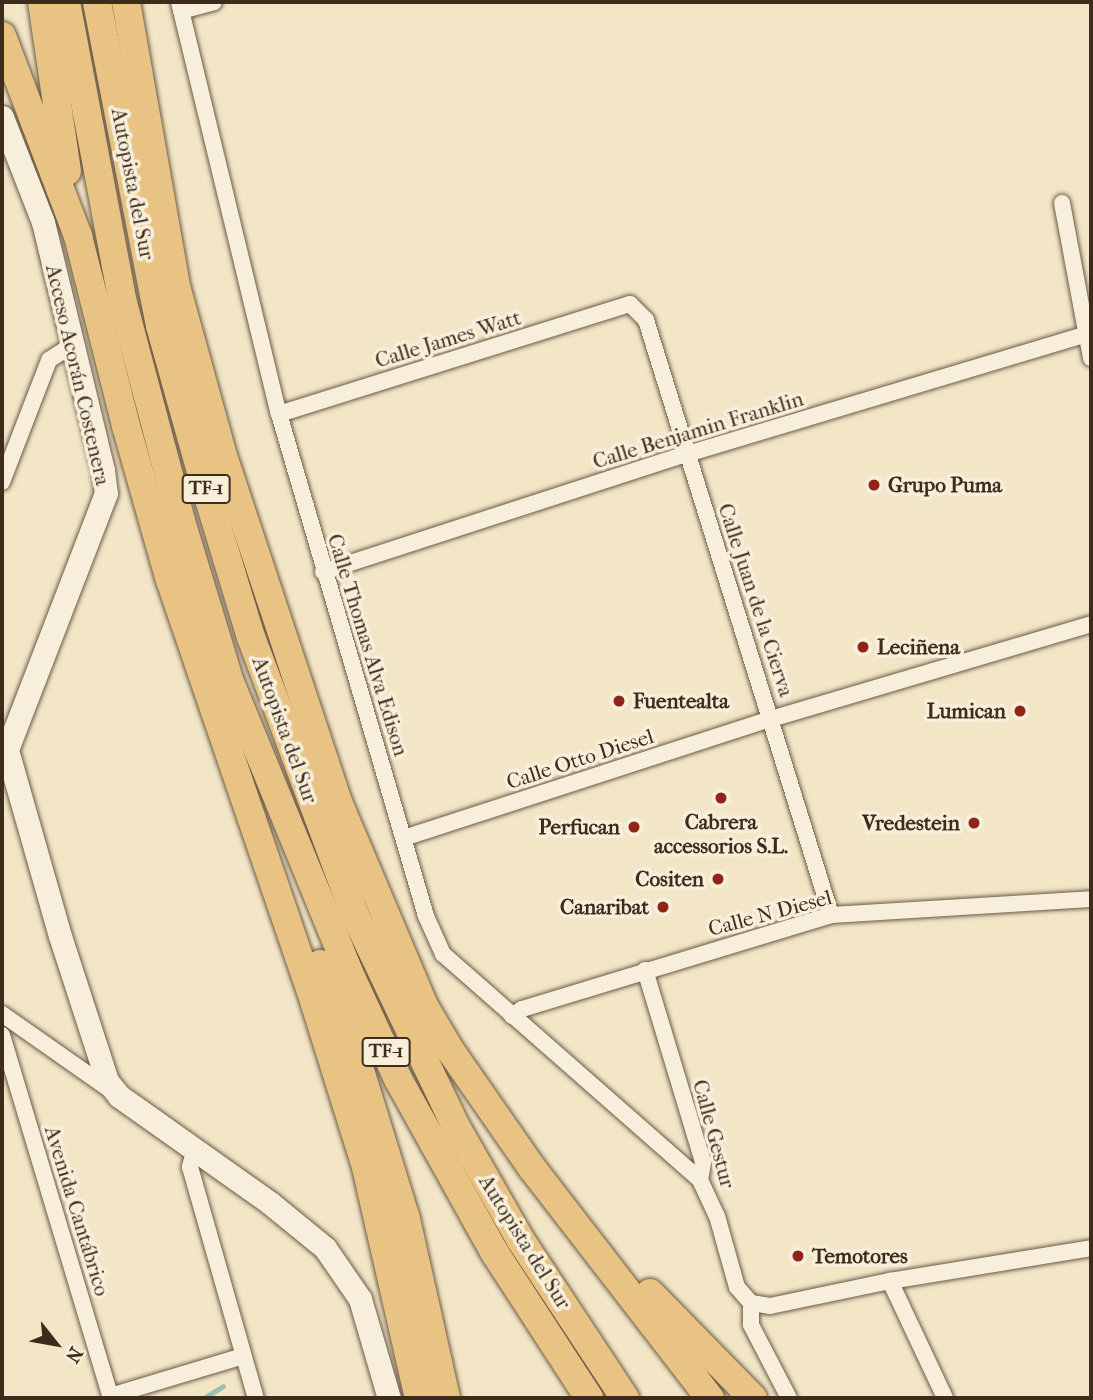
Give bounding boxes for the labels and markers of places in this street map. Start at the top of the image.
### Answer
place label: Grupo Puma [888,472,1002,498]
marker: Grupo Puma [866,477,882,493]
place label: Leciñena [877,634,960,660]
marker: Leciñena [855,639,871,655]
place label: Fuentealta [633,688,729,714]
marker: Fuentealta [611,693,627,709]
place label: Lumican [927,698,1006,724]
marker: Lumican [1012,703,1028,719]
marker: Cabrera accessorios S.L. [713,790,729,806]
place label: Cabrera accessorios S.L. [654,809,788,859]
place label: Vredestein [862,810,960,836]
place label: Perfucan [538,814,620,840]
marker: Vredestein [966,815,982,831]
marker: Perfucan [626,819,642,835]
place label: Cositen [635,866,704,892]
marker: Cositen [710,871,726,887]
place label: Canaribat [560,894,649,920]
marker: Canaribat [655,899,671,915]
place label: Temotores [812,1243,908,1269]
marker: Temotores [790,1248,806,1264]

